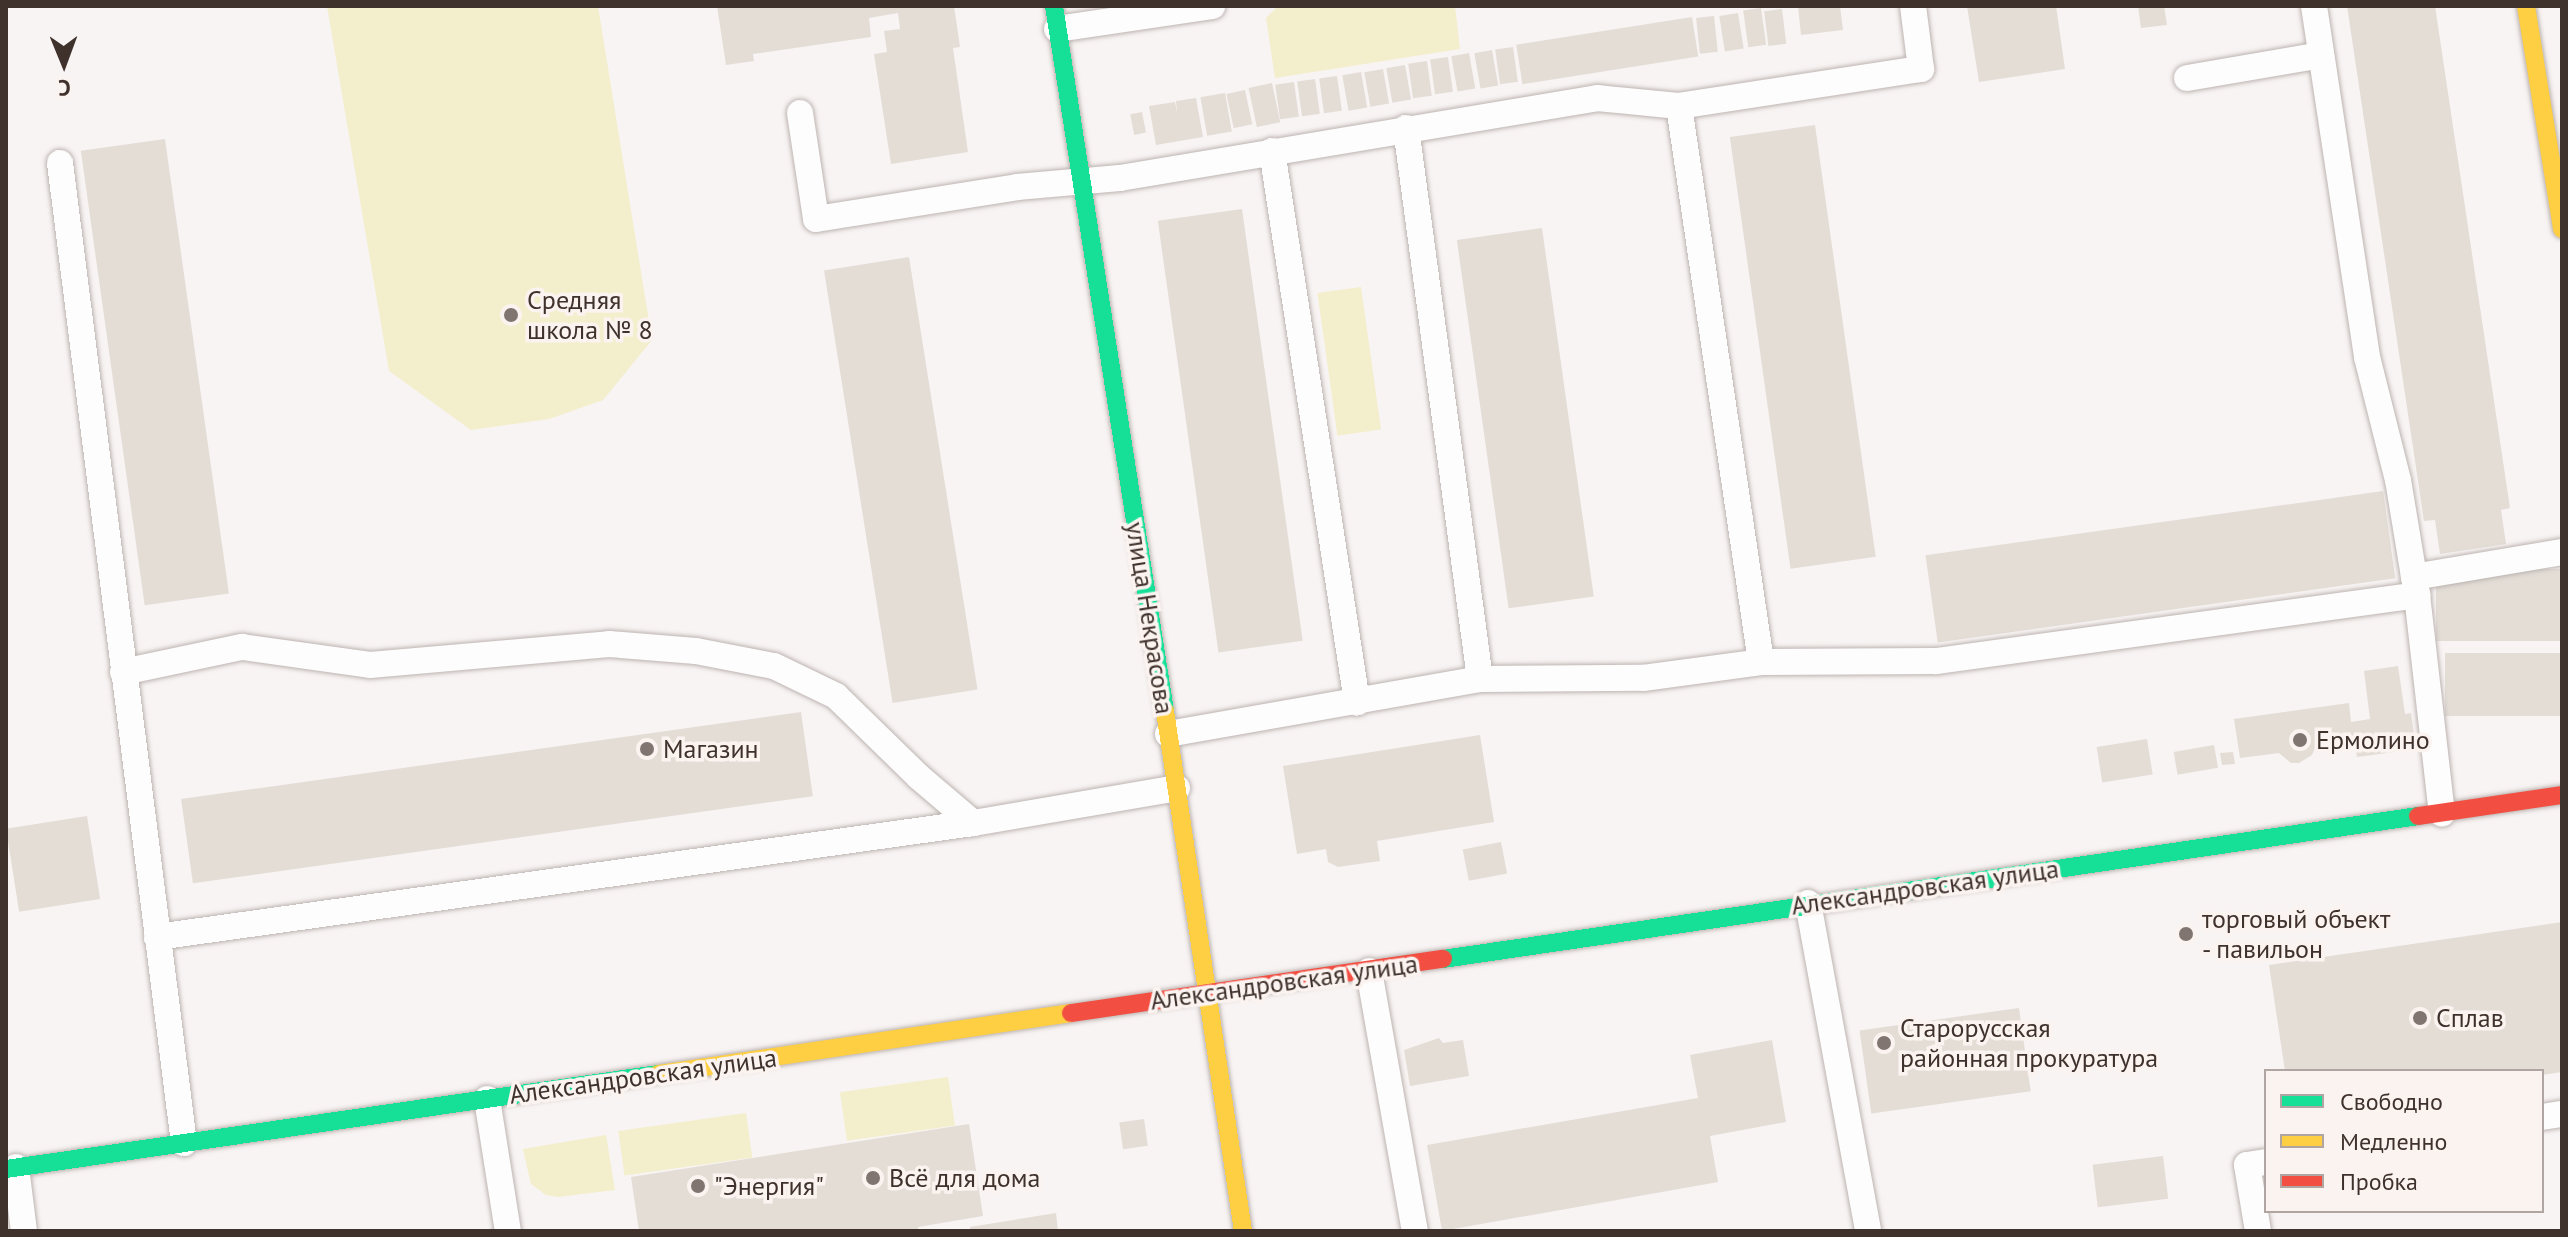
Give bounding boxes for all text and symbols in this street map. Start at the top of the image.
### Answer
north arrow [24,24,104,104]
text: С [58,74,71,102]
place label: Средняя школа № 8 [527,284,653,346]
marker: Средняя школа № 8 [502,306,520,324]
street label: улица Некрасова [1119,520,1181,716]
place label: Ермолино [2316,724,2430,756]
marker: Ермолино [2291,731,2309,749]
place label: Магазин [663,733,759,765]
marker: Магазин [638,740,656,758]
street label: Александровская улица [1789,853,2061,921]
place label: торговый объект - павильон [2202,903,2390,964]
marker: торговый объект - павильон [2177,925,2195,943]
street label: Александровская улица [1148,948,1420,1016]
place label: Сплав [2436,1002,2504,1034]
marker: Сплав [2411,1009,2429,1027]
place label: Старорусская районная прокуратура [1900,1012,2158,1074]
marker: Старорусская районная прокуратура [1875,1034,1893,1052]
street label: Александровская улица [507,1042,779,1110]
legend [2264,1069,2544,1213]
text: Свободно [2340,1086,2443,1117]
text: Медленно [2340,1126,2447,1157]
place label: Всё для дома [889,1162,1040,1194]
text: Пробка [2340,1166,2418,1197]
marker: Всё для дома [864,1169,882,1187]
place label: "Энергия" [714,1170,824,1202]
marker: "Энергия" [689,1177,707,1195]

